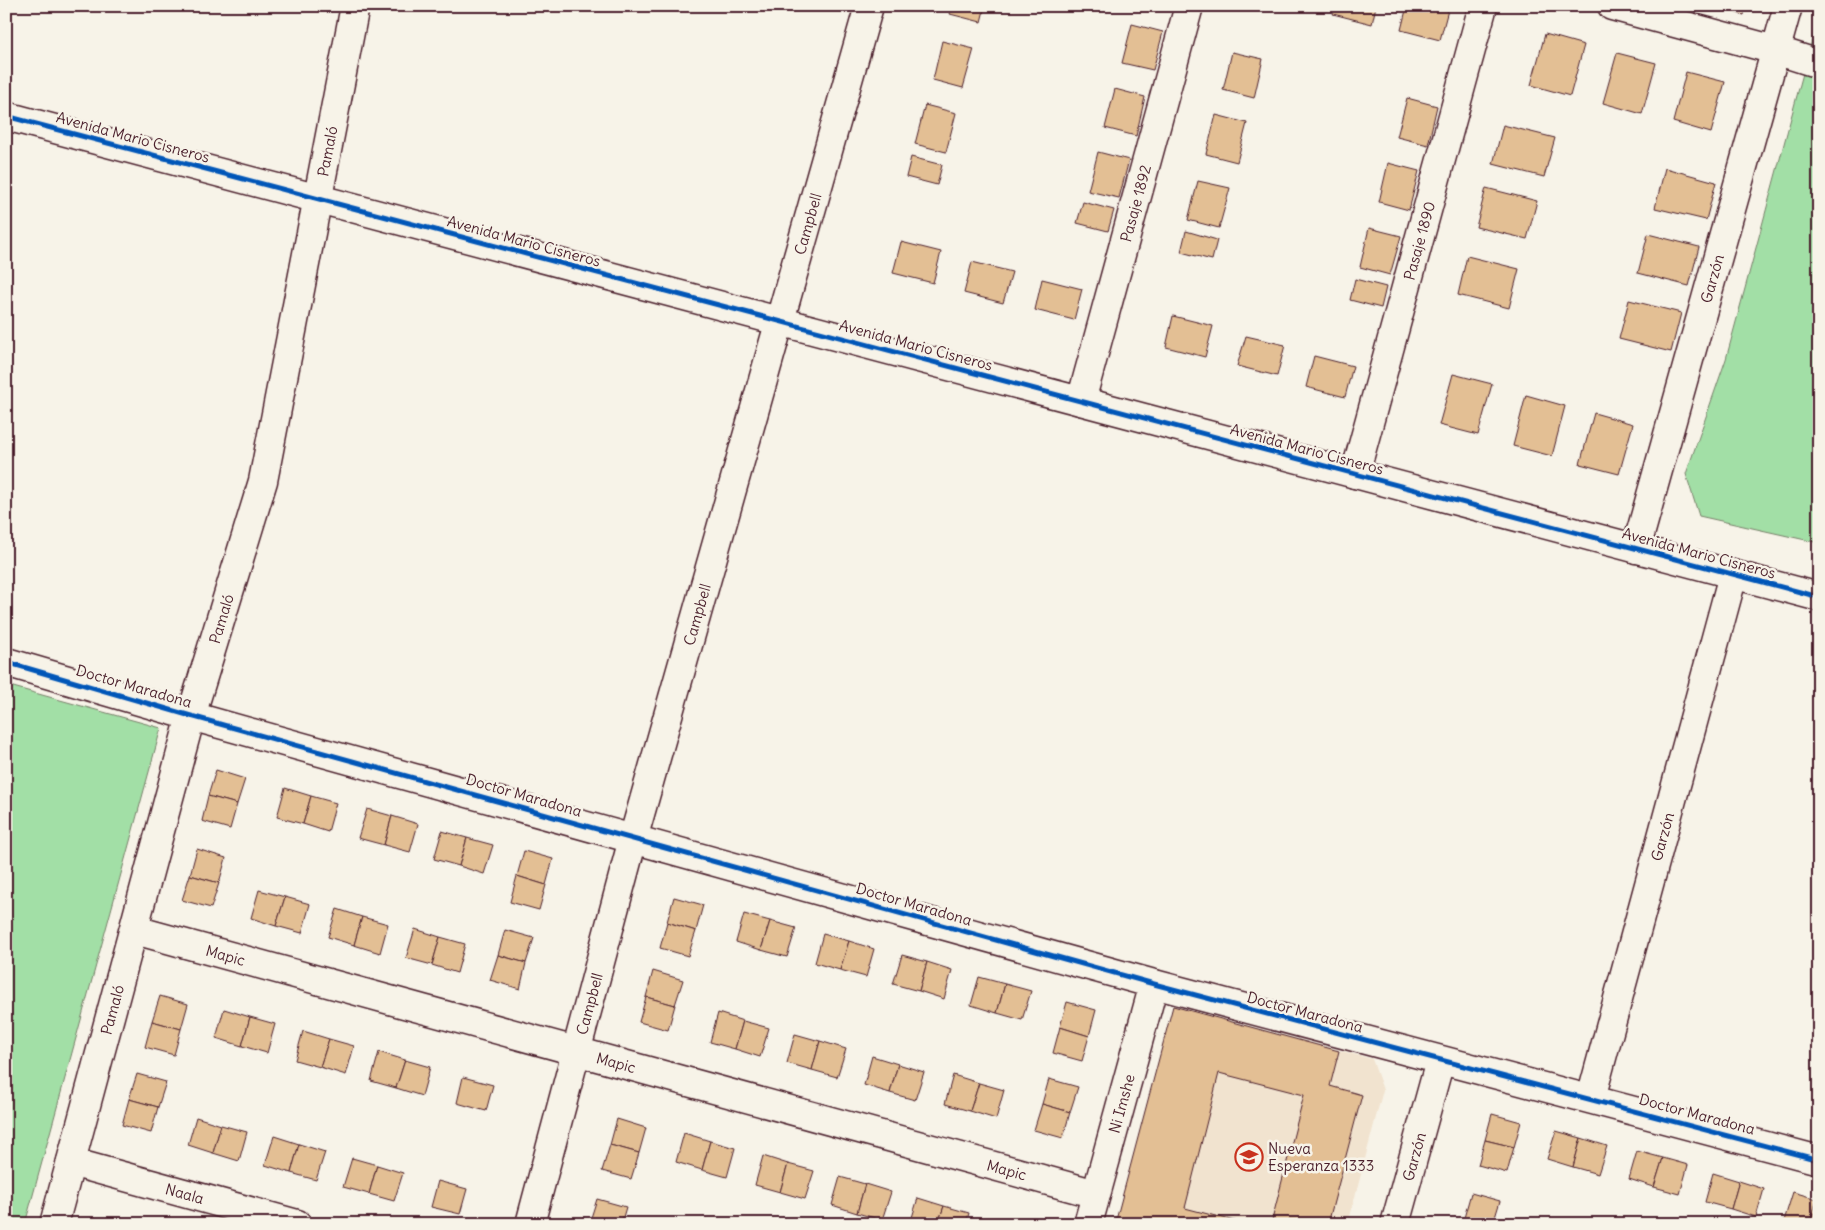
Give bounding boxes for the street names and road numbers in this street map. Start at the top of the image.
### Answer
street label: Avenida Mario Cisneros [54,107,212,167]
street label: Pamaló [313,124,341,178]
street label: Pasaje 1892 [1115,163,1155,244]
street label: Campbell [790,191,825,257]
street label: Pasaje 1890 [1399,199,1439,282]
street label: Avenida Mario Cisneros [445,211,603,271]
street label: Garzón [1696,252,1728,305]
street label: Avenida Mario Cisneros [837,315,995,375]
street label: Avenida Mario Cisneros [1228,419,1386,479]
street label: Avenida Mario Cisneros [1620,523,1778,583]
street label: Campbell [679,581,714,647]
street label: Pamaló [204,592,237,646]
street label: Doctor Maradona [74,660,194,712]
street label: Doctor Maradona [464,769,584,821]
street label: Garzón [1646,810,1678,863]
street label: Doctor Maradona [854,878,974,930]
street label: Mapic [204,940,248,969]
street label: Campbell [572,971,606,1037]
street label: Pamaló [96,983,128,1037]
street label: Doctor Maradona [1245,987,1366,1037]
street label: Mapic [594,1048,638,1077]
street label: Ni Imshe [1104,1072,1138,1135]
street label: Doctor Maradona [1637,1089,1758,1139]
street label: Garzón [1398,1130,1429,1183]
street label: Mapic [985,1155,1029,1184]
street label: Naala [163,1179,207,1208]

